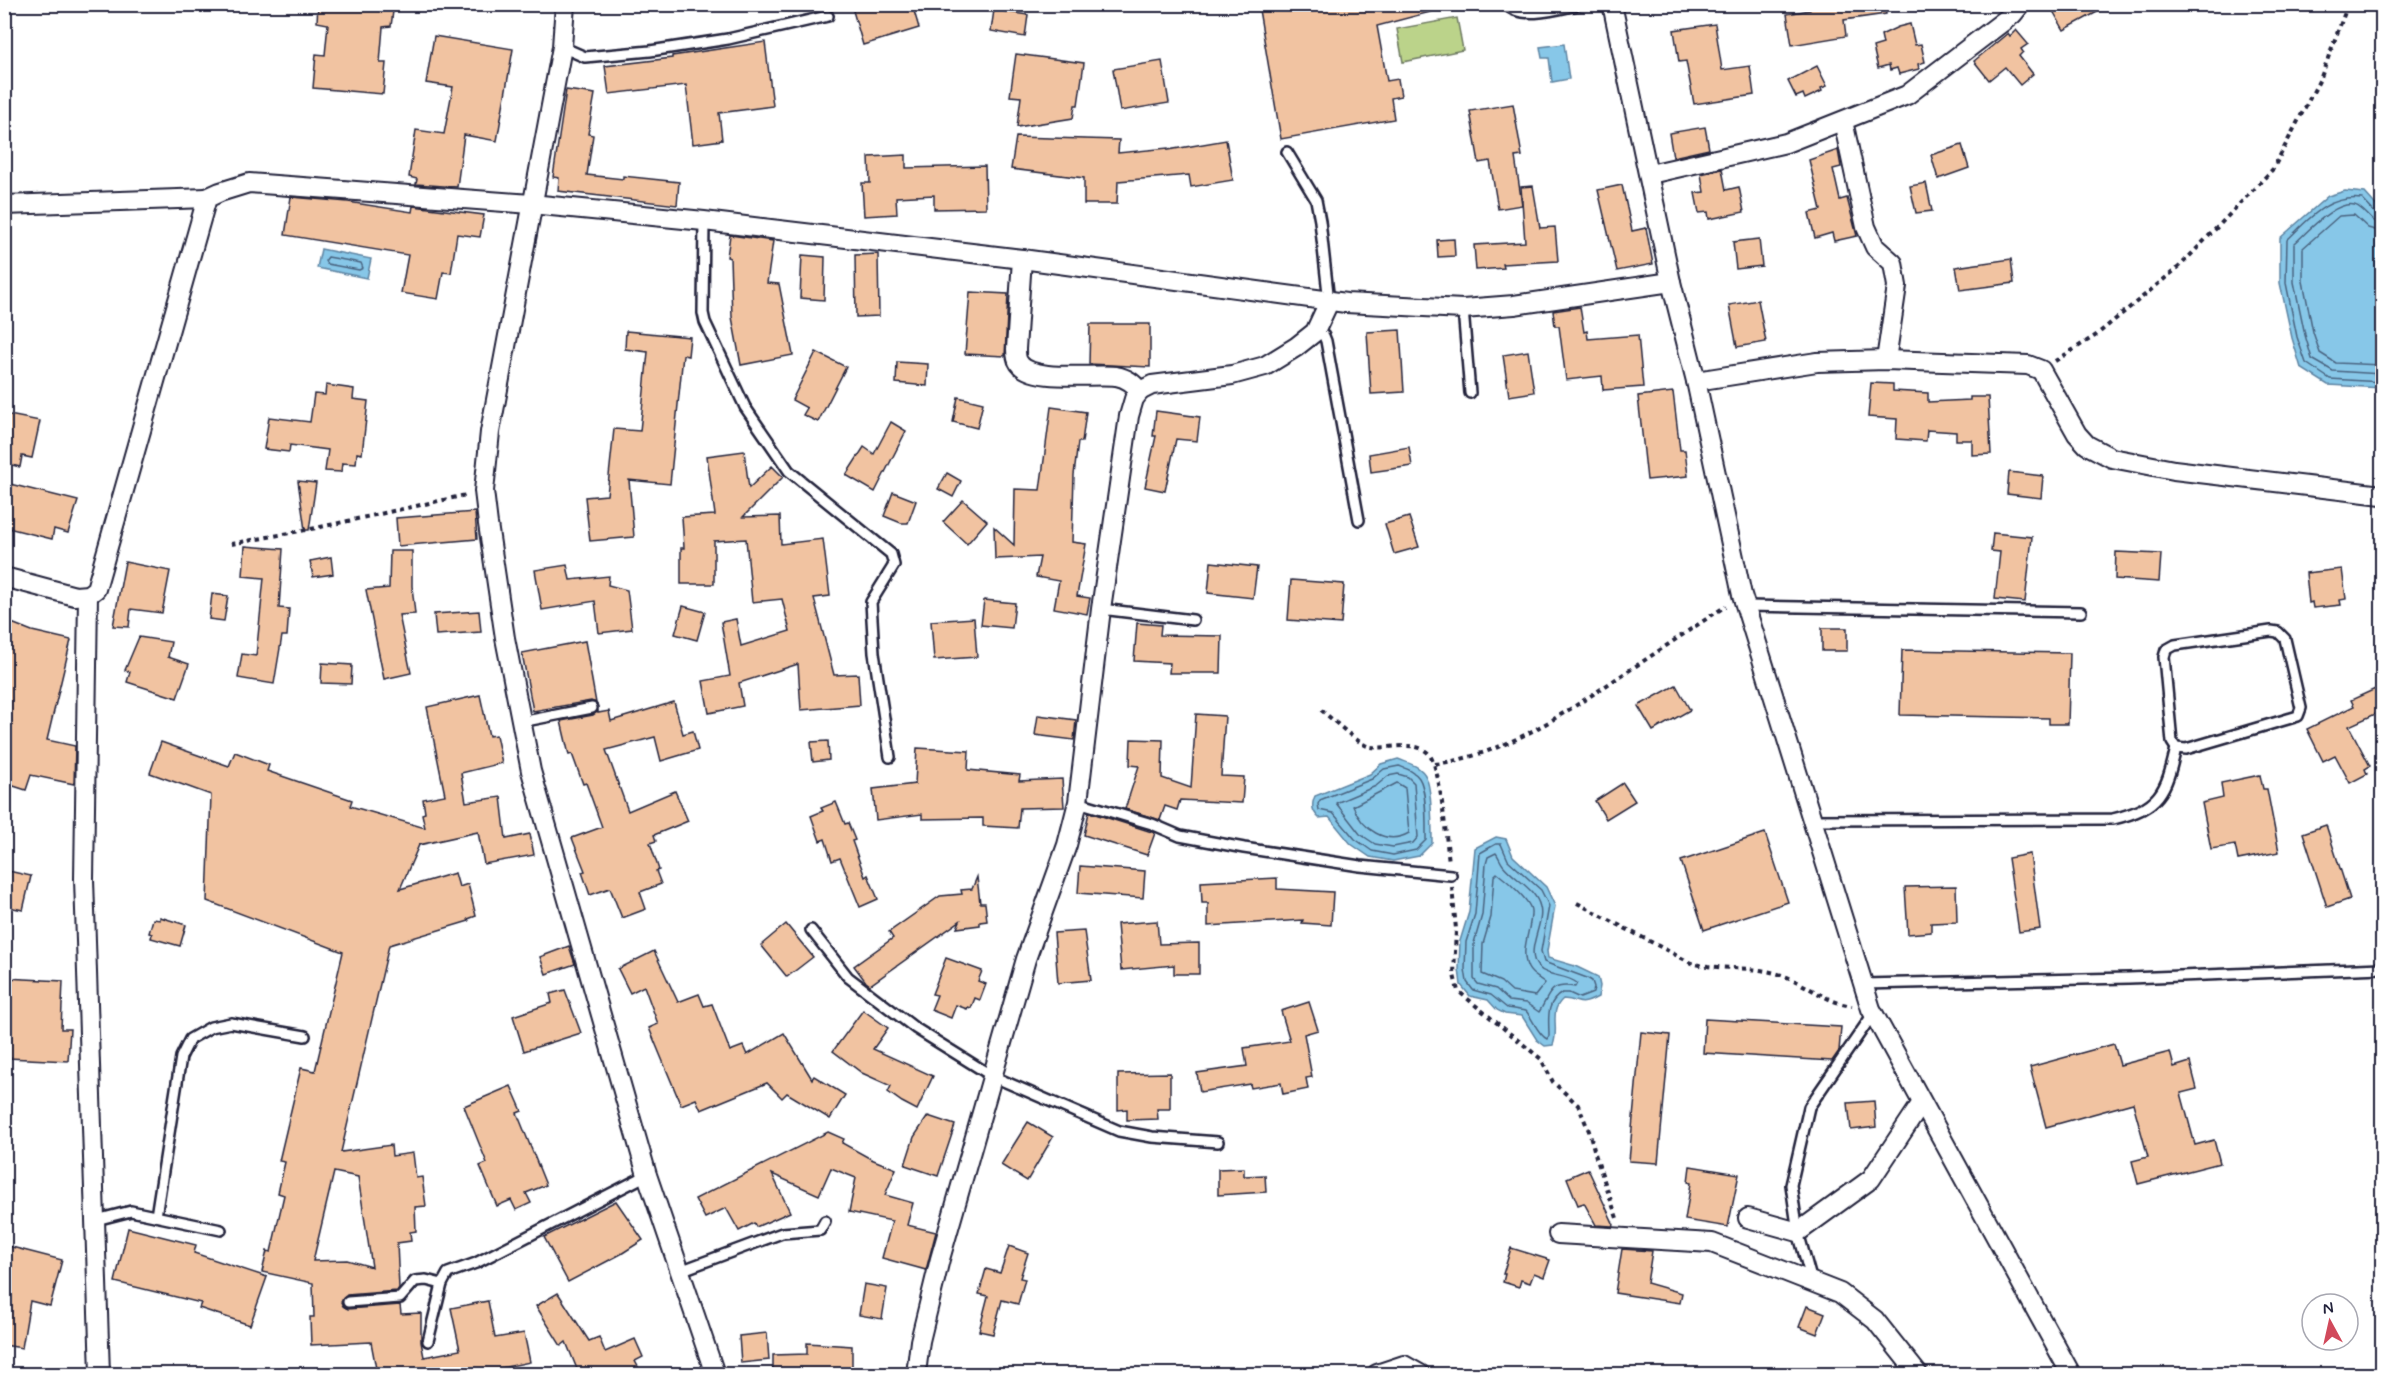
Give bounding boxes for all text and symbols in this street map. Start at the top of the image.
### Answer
north arrow [2300,1292,2360,1352]
text: N [2321,1297,2335,1320]

